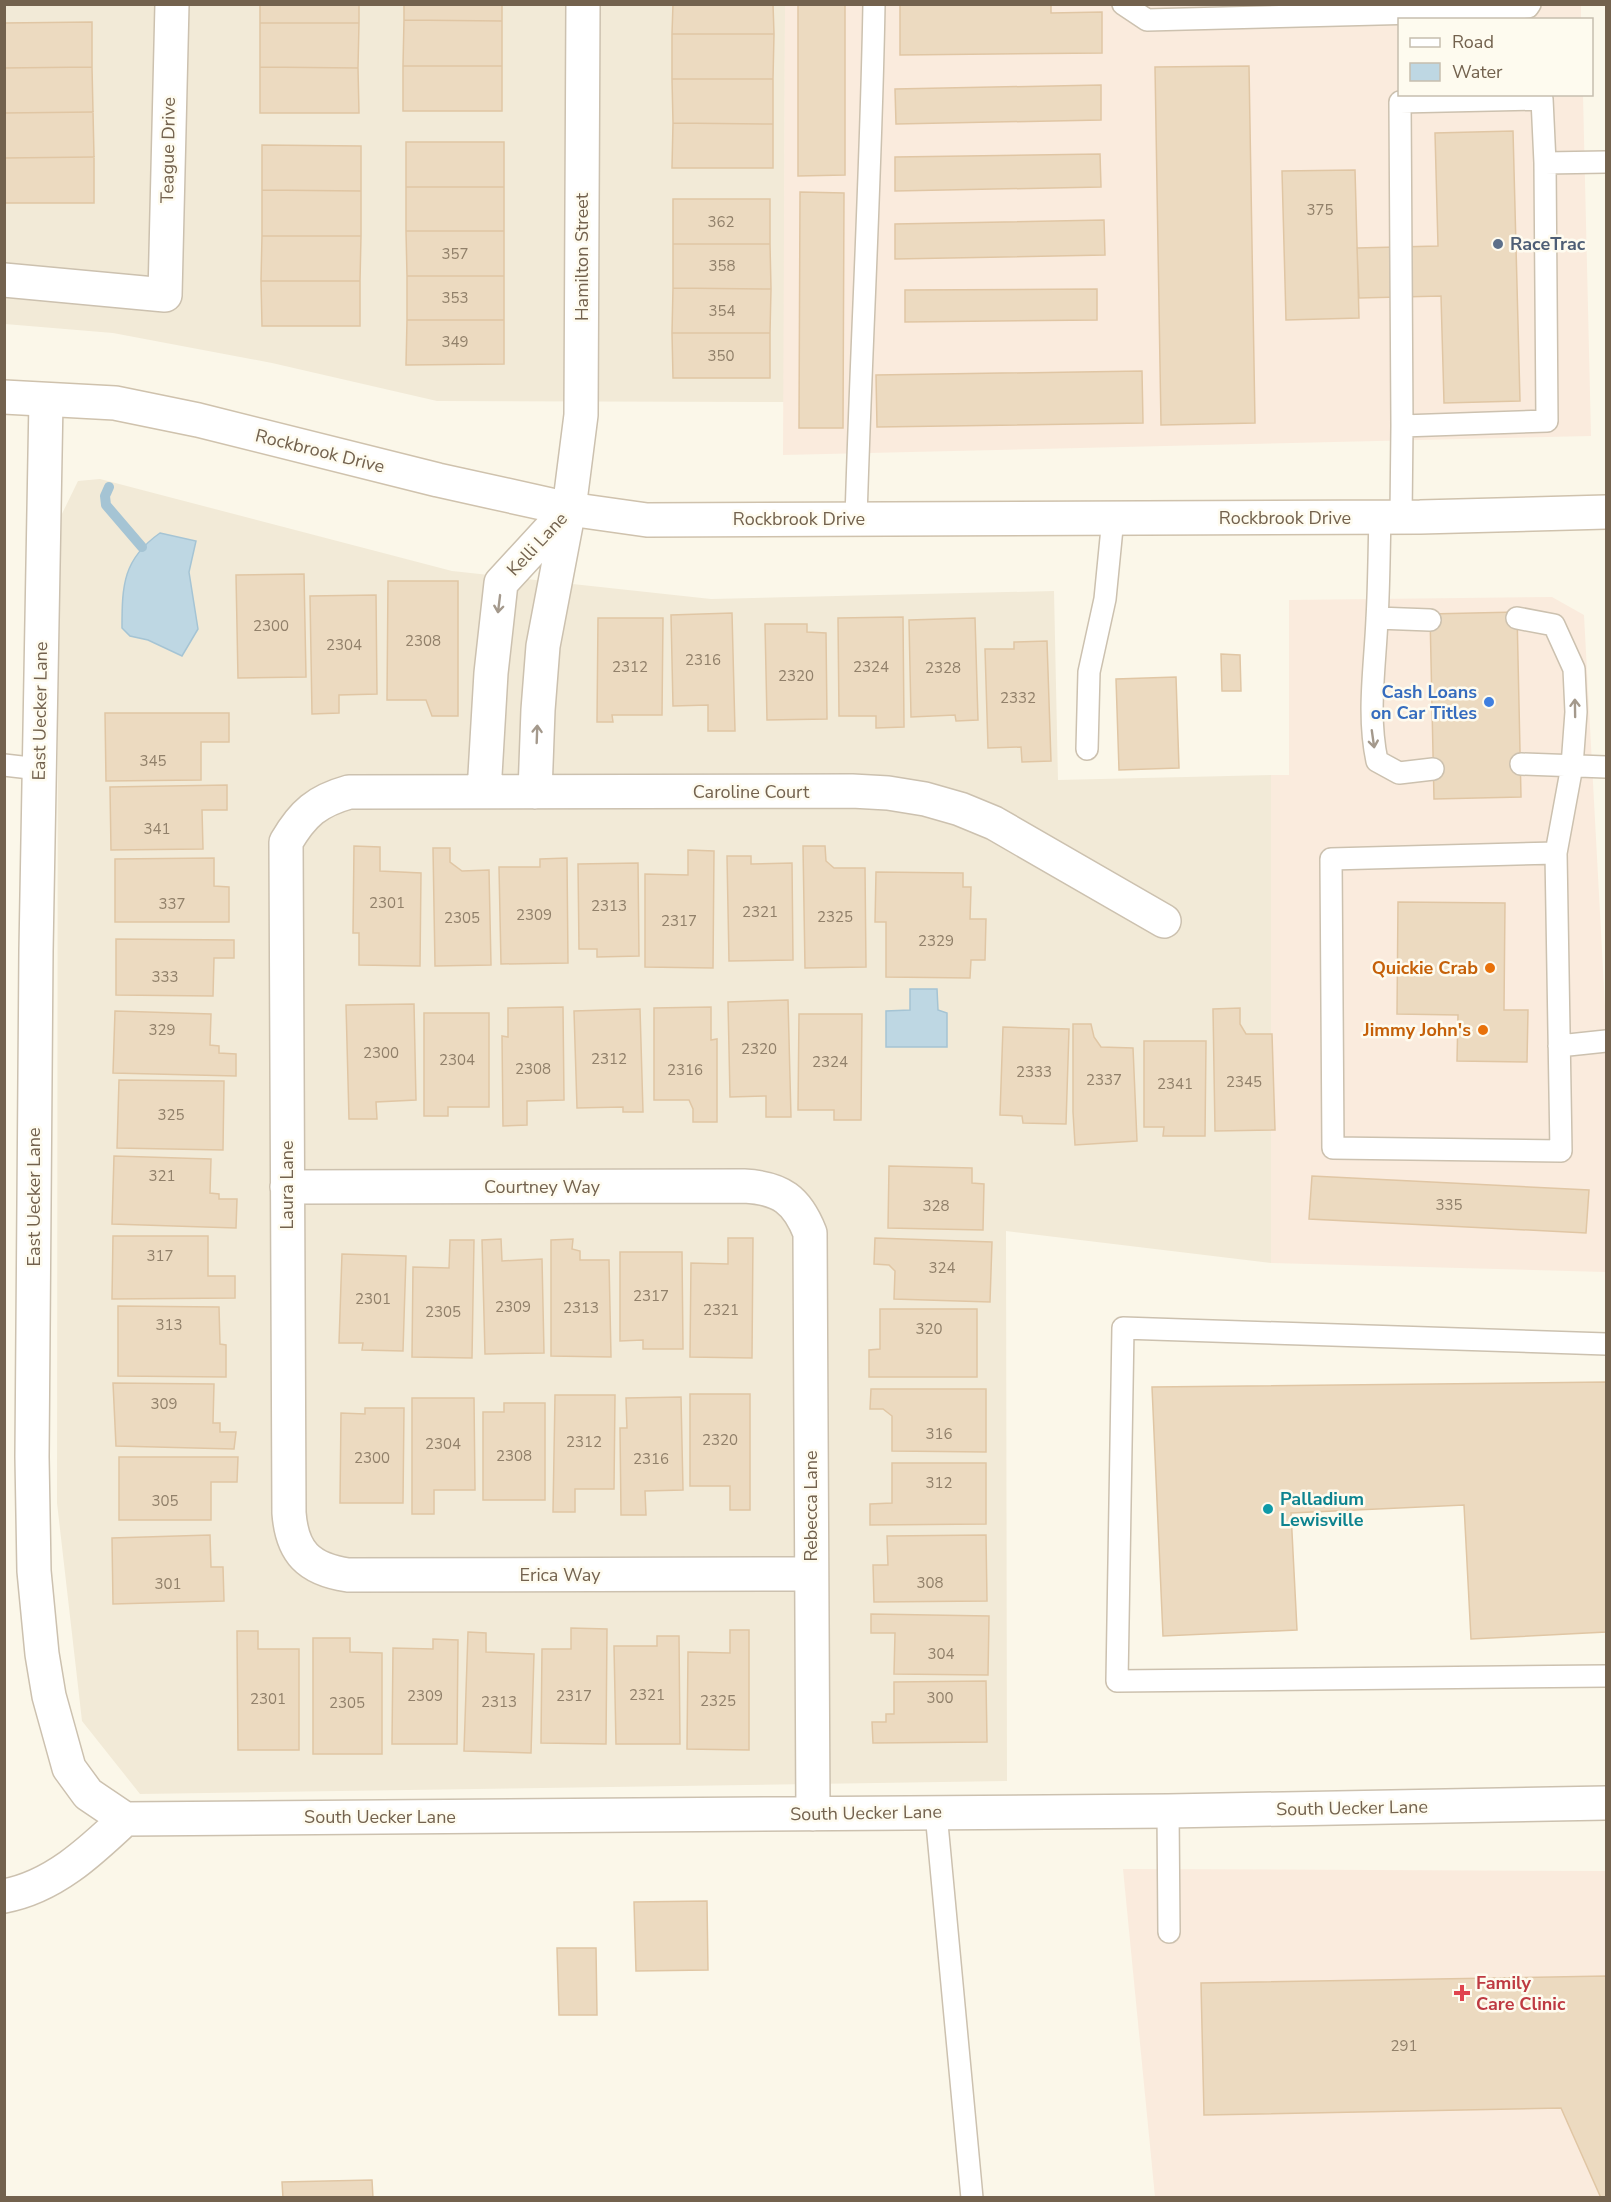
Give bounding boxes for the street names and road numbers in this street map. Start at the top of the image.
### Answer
street label: Teague Drive [155,97,181,203]
street label: Hamilton Street [570,192,594,321]
street label: Rockbrook Drive [253,423,387,479]
street label: Rockbrook Drive [1219,506,1351,530]
street label: Kelli Lane [501,507,573,581]
street label: Rockbrook Drive [733,507,865,531]
street label: East Uecker Lane [27,641,53,781]
street label: Caroline Court [693,780,810,804]
street label: East Uecker Lane [22,1128,46,1266]
street label: Laura Lane [275,1140,299,1230]
street label: Courtney Way [484,1175,601,1199]
street label: Rebecca Lane [799,1450,823,1562]
street label: Erica Way [519,1563,601,1587]
street label: South Uecker Lane [1276,1795,1428,1821]
street label: South Uecker Lane [790,1800,942,1826]
street label: South Uecker Lane [304,1805,456,1829]

